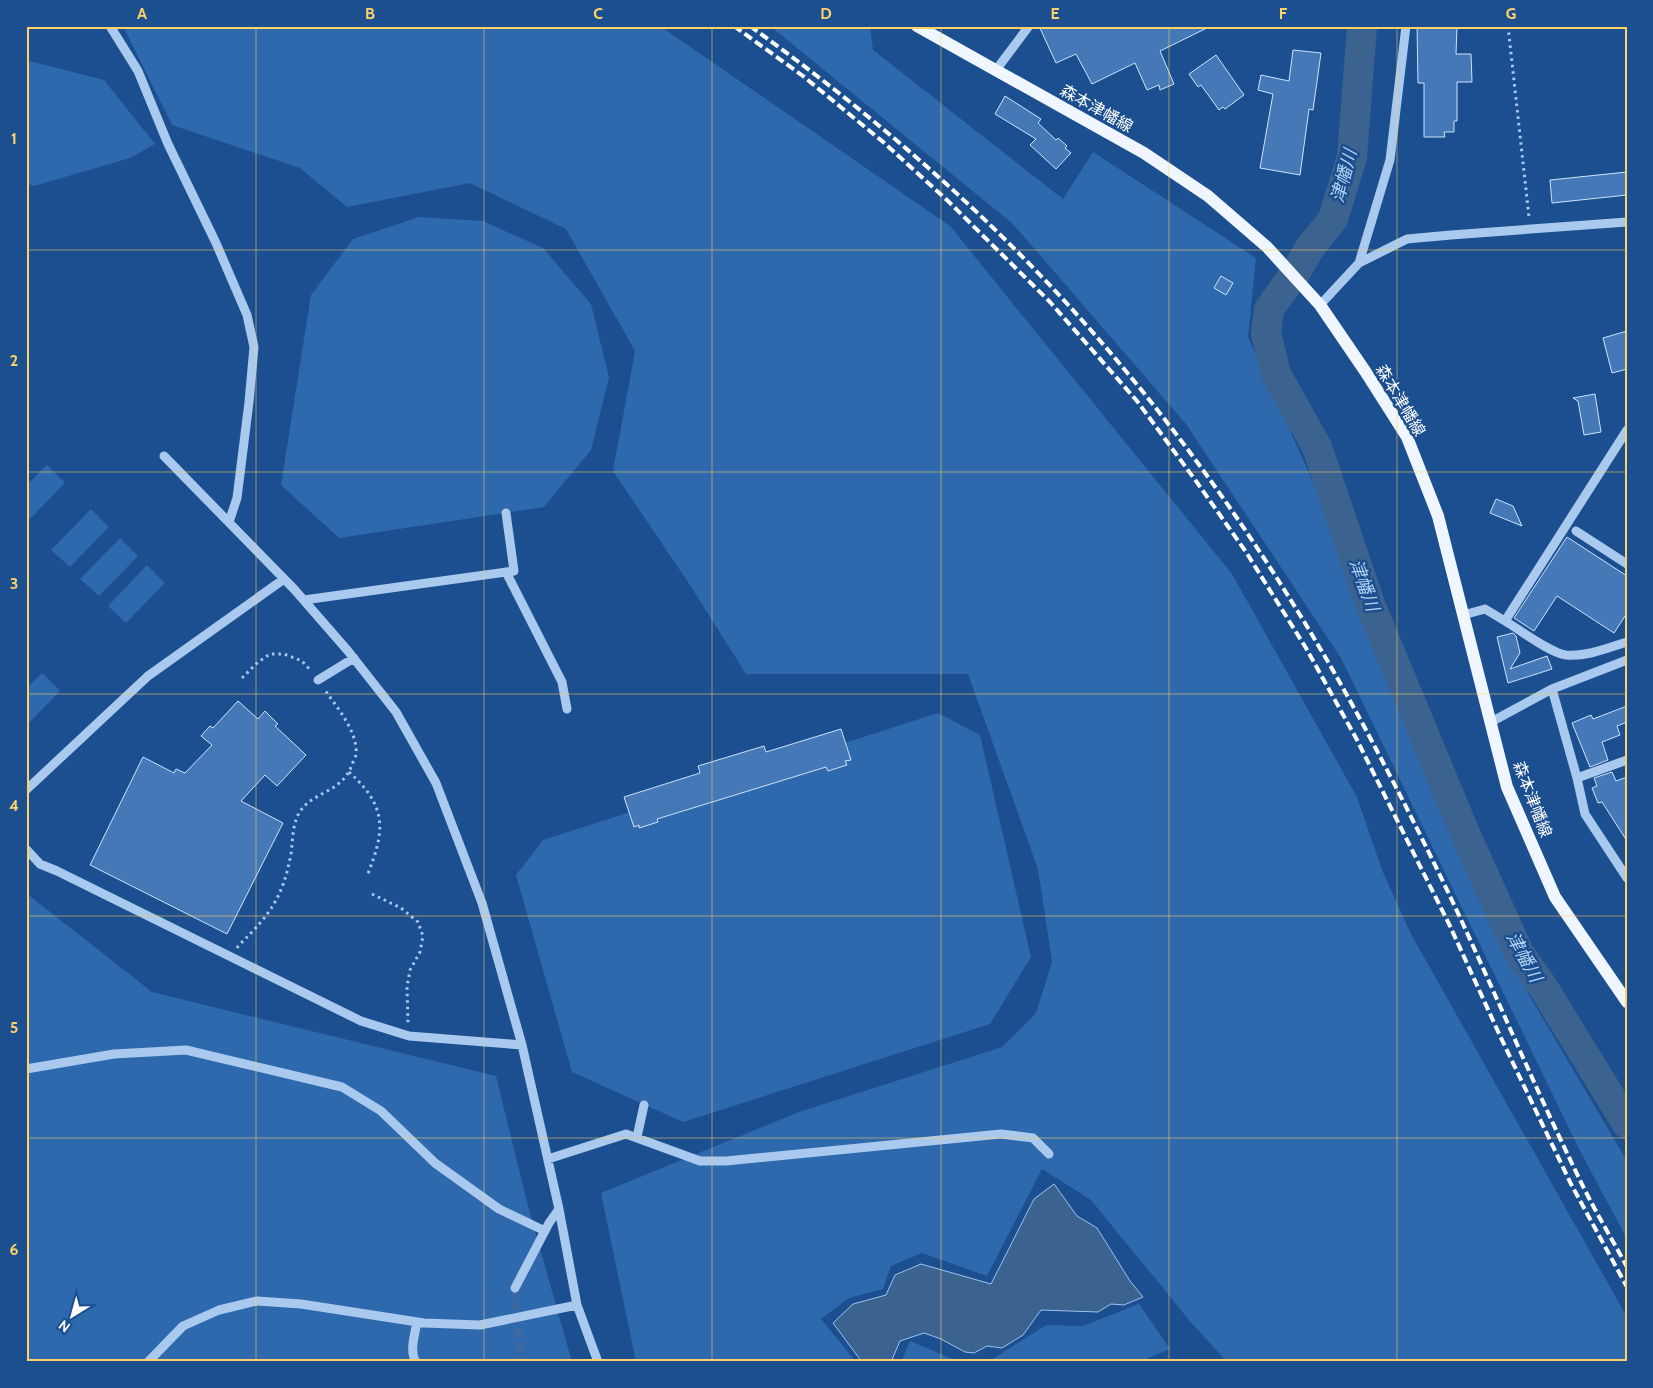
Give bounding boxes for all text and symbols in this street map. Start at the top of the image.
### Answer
text: A [137,4,147,23]
text: B [365,4,375,23]
text: C [593,4,603,23]
text: D [820,4,832,23]
text: E [1050,4,1060,23]
text: F [1279,4,1288,23]
text: G [1506,4,1516,23]
street label: 森本津幡線 [1057,81,1136,136]
text: 1 [11,129,17,148]
water label: 津幡川 [1326,145,1362,205]
text: 2 [10,351,18,370]
street label: 森本津幡線 [1372,361,1429,439]
water label: 津幡川 [1344,556,1384,616]
text: 3 [10,574,18,593]
street label: 森本津幡線 [1509,758,1556,840]
text: 4 [9,796,19,815]
water label: 津幡川 [1501,928,1548,988]
text: 5 [10,1018,18,1037]
text: 6 [10,1240,19,1259]
north arrow [48,1290,98,1340]
text: N [55,1316,74,1337]

